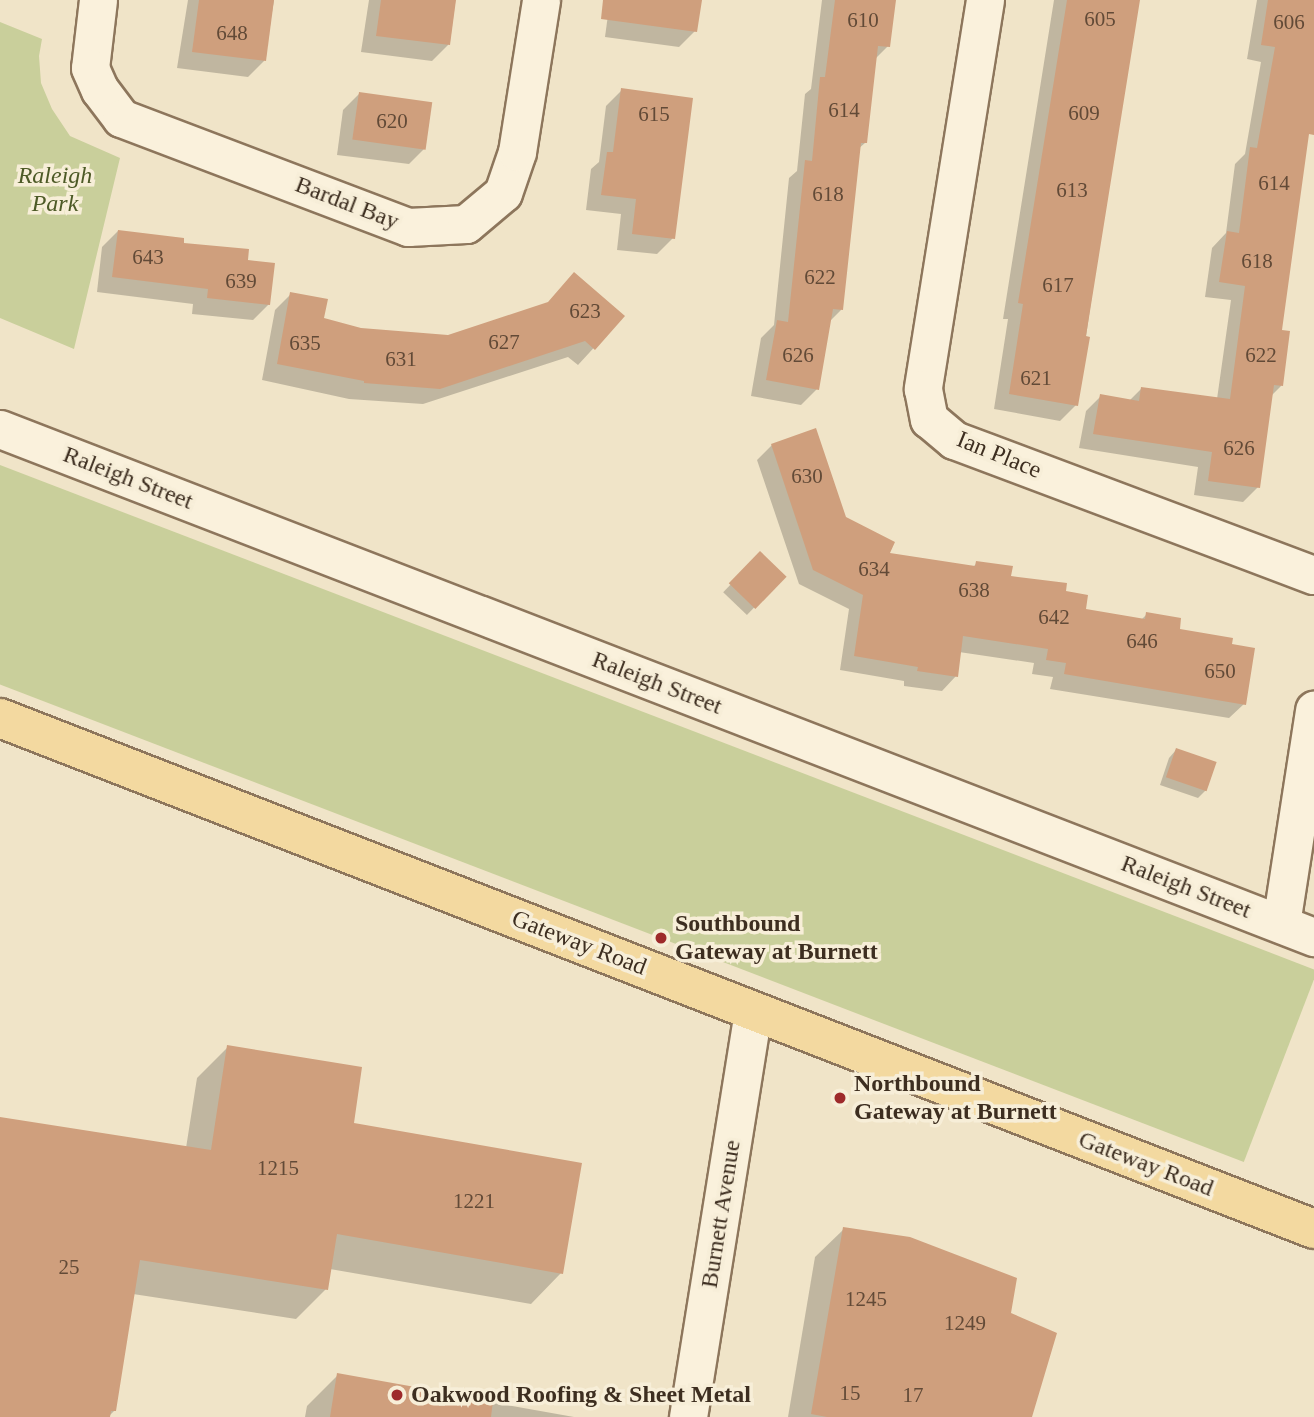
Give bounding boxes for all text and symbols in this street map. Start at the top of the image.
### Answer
house number: 605 [1084,6,1116,32]
house number: 610 [847,7,879,33]
house number: 606 [1273,9,1305,35]
house number: 648 [216,20,248,46]
house number: 614 [828,97,860,123]
house number: 609 [1068,100,1100,126]
house number: 615 [638,101,670,127]
house number: 620 [376,108,408,134]
park label: Raleigh Park [18,162,92,218]
street label: Bardal Bay [291,170,403,236]
house number: 614 [1258,170,1290,196]
house number: 613 [1056,177,1088,203]
house number: 618 [812,181,844,207]
house number: 643 [132,244,164,270]
house number: 618 [1241,248,1273,274]
house number: 622 [804,264,836,290]
house number: 639 [225,268,257,294]
house number: 617 [1042,272,1074,298]
house number: 623 [569,298,601,324]
house number: 627 [488,329,520,355]
house number: 635 [289,330,321,356]
house number: 626 [782,342,814,368]
house number: 622 [1245,342,1277,368]
house number: 631 [385,346,417,372]
house number: 621 [1020,365,1052,391]
street label: Ian Place [953,425,1045,485]
house number: 626 [1223,435,1255,461]
street label: Raleigh Street [59,440,197,516]
house number: 630 [791,463,823,489]
house number: 634 [858,556,890,582]
house number: 638 [958,577,990,603]
house number: 642 [1038,604,1070,630]
house number: 646 [1126,628,1158,654]
street label: Raleigh Street [588,645,726,721]
house number: 650 [1204,658,1236,684]
street label: Raleigh Street [1117,849,1255,925]
street label: Gateway Road [508,904,650,982]
place label: Southbound Gateway at Burnett [675,910,878,966]
marker: Southbound Gateway at Burnett [653,930,669,946]
place label: Northbound Gateway at Burnett [854,1070,1057,1126]
marker: Northbound Gateway at Burnett [832,1090,848,1106]
street label: Gateway Road [1075,1125,1217,1203]
street label: Burnett Avenue [695,1137,747,1291]
house number: 1215 [257,1155,299,1181]
house number: 1221 [453,1188,495,1214]
house number: 25 [58,1254,80,1280]
house number: 1245 [845,1286,887,1312]
house number: 1249 [944,1310,986,1336]
house number: 15 [840,1380,860,1406]
place label: Oakwood Roofing & Sheet Metal [411,1381,751,1409]
house number: 17 [902,1382,923,1408]
marker: Oakwood Roofing & Sheet Metal [389,1387,405,1403]

